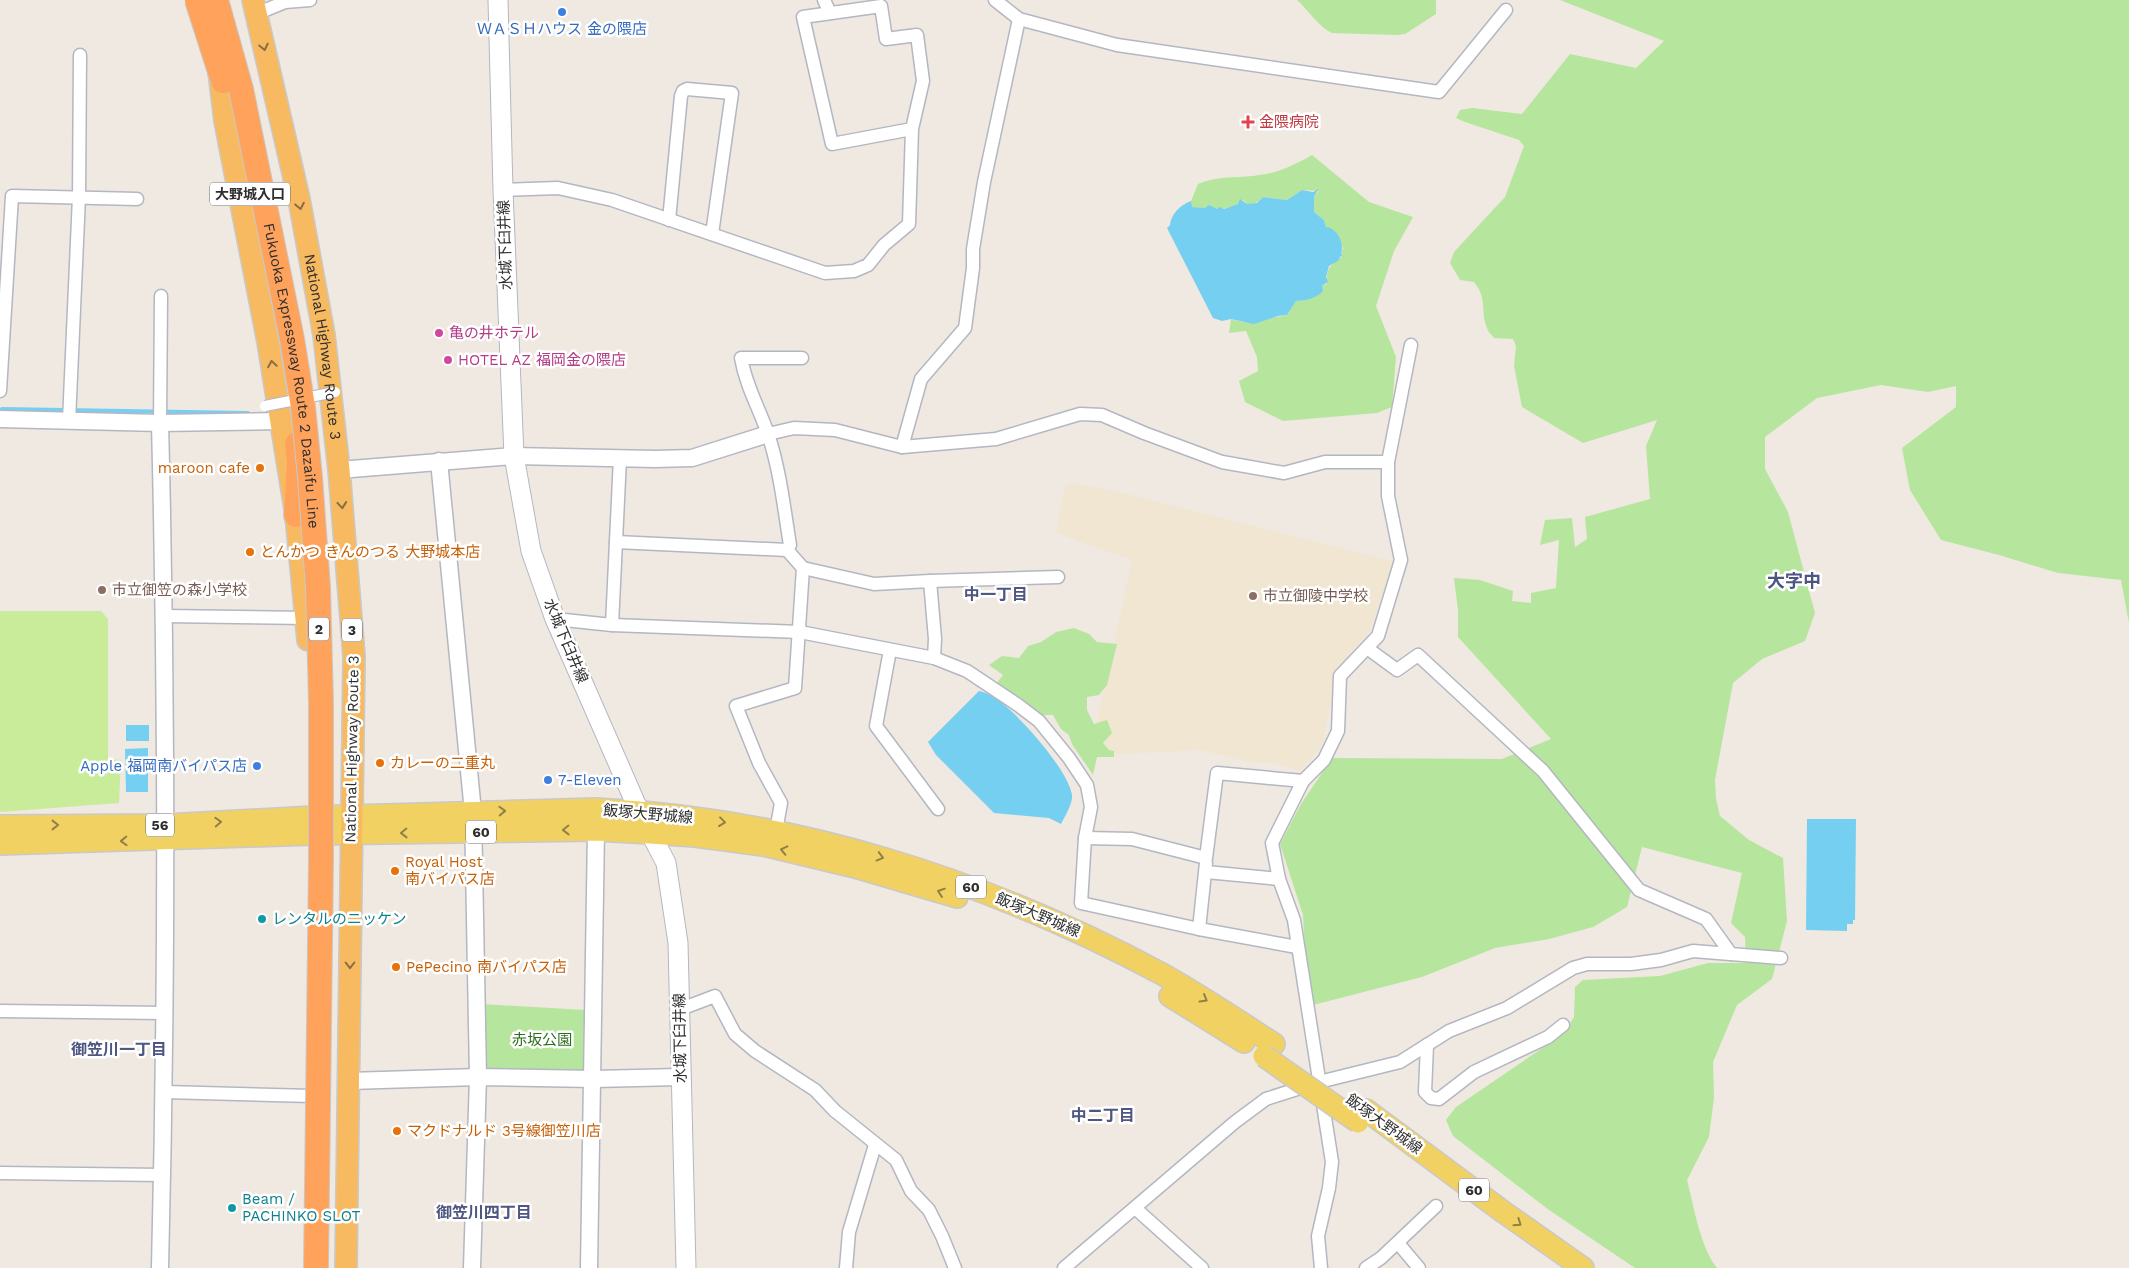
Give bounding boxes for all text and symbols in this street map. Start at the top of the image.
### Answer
marker: ＷＡＳＨハウス 金の隈店 [556,6,568,18]
place label: ＷＡＳＨハウス 金の隈店 [477,20,647,38]
one-way arrow [258,43,269,52]
place label: 金隈病院 [1259,113,1319,131]
marker: 金隈病院 [1241,115,1255,129]
road number: 大野城入口 [210,182,290,205]
street label: 水城下臼井線 [494,200,516,290]
one-way arrow [295,201,305,210]
street label: Fukuoka Expressway Route 2 Dazaifu Line [260,221,323,529]
street label: National Highway Route 3 [300,252,345,441]
place label: 亀の井ホテル [449,324,539,342]
marker: 亀の井ホテル [433,327,445,339]
place label: HOTEL AZ 福岡金の隈店 [458,351,626,369]
marker: HOTEL AZ 福岡金の隈店 [442,354,454,366]
one-way arrow [267,360,277,369]
place label: maroon cafe [158,459,250,477]
marker: maroon cafe [254,462,266,474]
one-way arrow [336,501,347,509]
place label: とんかつ きんのつる 大野城本店 [260,543,480,561]
marker: とんかつ きんのつる 大野城本店 [244,546,256,558]
district label: 大字中 [1767,570,1821,591]
place label: 市立御笠の森小学校 [112,581,247,599]
marker: 市立御笠の森小学校 [96,584,108,596]
district label: 中一丁目 [964,585,1028,604]
place label: 市立御陵中学校 [1263,587,1368,605]
marker: 市立御陵中学校 [1247,590,1259,602]
street label: 水城下臼井線 [540,596,592,686]
road number: 2 [309,618,329,640]
road number: 3 [342,618,362,642]
street label: National Highway Route 3 [341,655,363,843]
place label: カレーの二重丸 [390,754,495,772]
place label: Apple 福岡南バイパス店 [80,757,247,775]
marker: カレーの二重丸 [374,757,386,769]
marker: Apple 福岡南バイパス店 [251,760,263,772]
place label: 7-Eleven [558,771,622,789]
marker: 7-Eleven [542,774,554,786]
street label: 飯塚大野城線 [602,801,694,827]
one-way arrow [498,806,506,816]
road number: 56 [146,814,174,836]
one-way arrow [214,816,222,827]
one-way arrow [718,816,726,826]
one-way arrow [52,820,60,830]
road number: 60 [466,820,496,844]
one-way arrow [562,825,570,835]
one-way arrow [400,828,408,838]
one-way arrow [120,835,128,846]
one-way arrow [780,845,789,856]
one-way arrow [876,852,884,862]
place label: Royal Host 南バイパス店 [405,853,495,888]
marker: Royal Host 南バイパス店 [389,865,401,877]
road number: 60 [956,876,986,899]
one-way arrow [937,888,946,898]
street label: 飯塚大野城線 [993,889,1083,941]
place label: レンタルのニッケン [272,910,407,928]
marker: レンタルのニッケン [256,913,268,925]
place label: PePecino 南バイパス店 [406,958,567,976]
one-way arrow [345,961,355,969]
marker: PePecino 南バイパス店 [390,961,402,973]
street label: 水城下臼井線 [670,993,690,1083]
one-way arrow [1199,993,1208,1003]
park label: 赤坂公園 [512,1031,572,1049]
district label: 御笠川一丁目 [71,1040,167,1059]
street label: 飯塚大野城線 [1342,1090,1426,1158]
district label: 中二丁目 [1071,1106,1135,1125]
place label: マクドナルド 3号線御笠川店 [407,1122,601,1140]
marker: マクドナルド 3号線御笠川店 [391,1125,403,1137]
road number: 60 [1459,1178,1489,1202]
place label: Beam / PACHINKO SLOT [242,1190,361,1225]
marker: Beam / PACHINKO SLOT [226,1202,238,1214]
district label: 御笠川四丁目 [436,1203,532,1222]
one-way arrow [1512,1217,1522,1226]

